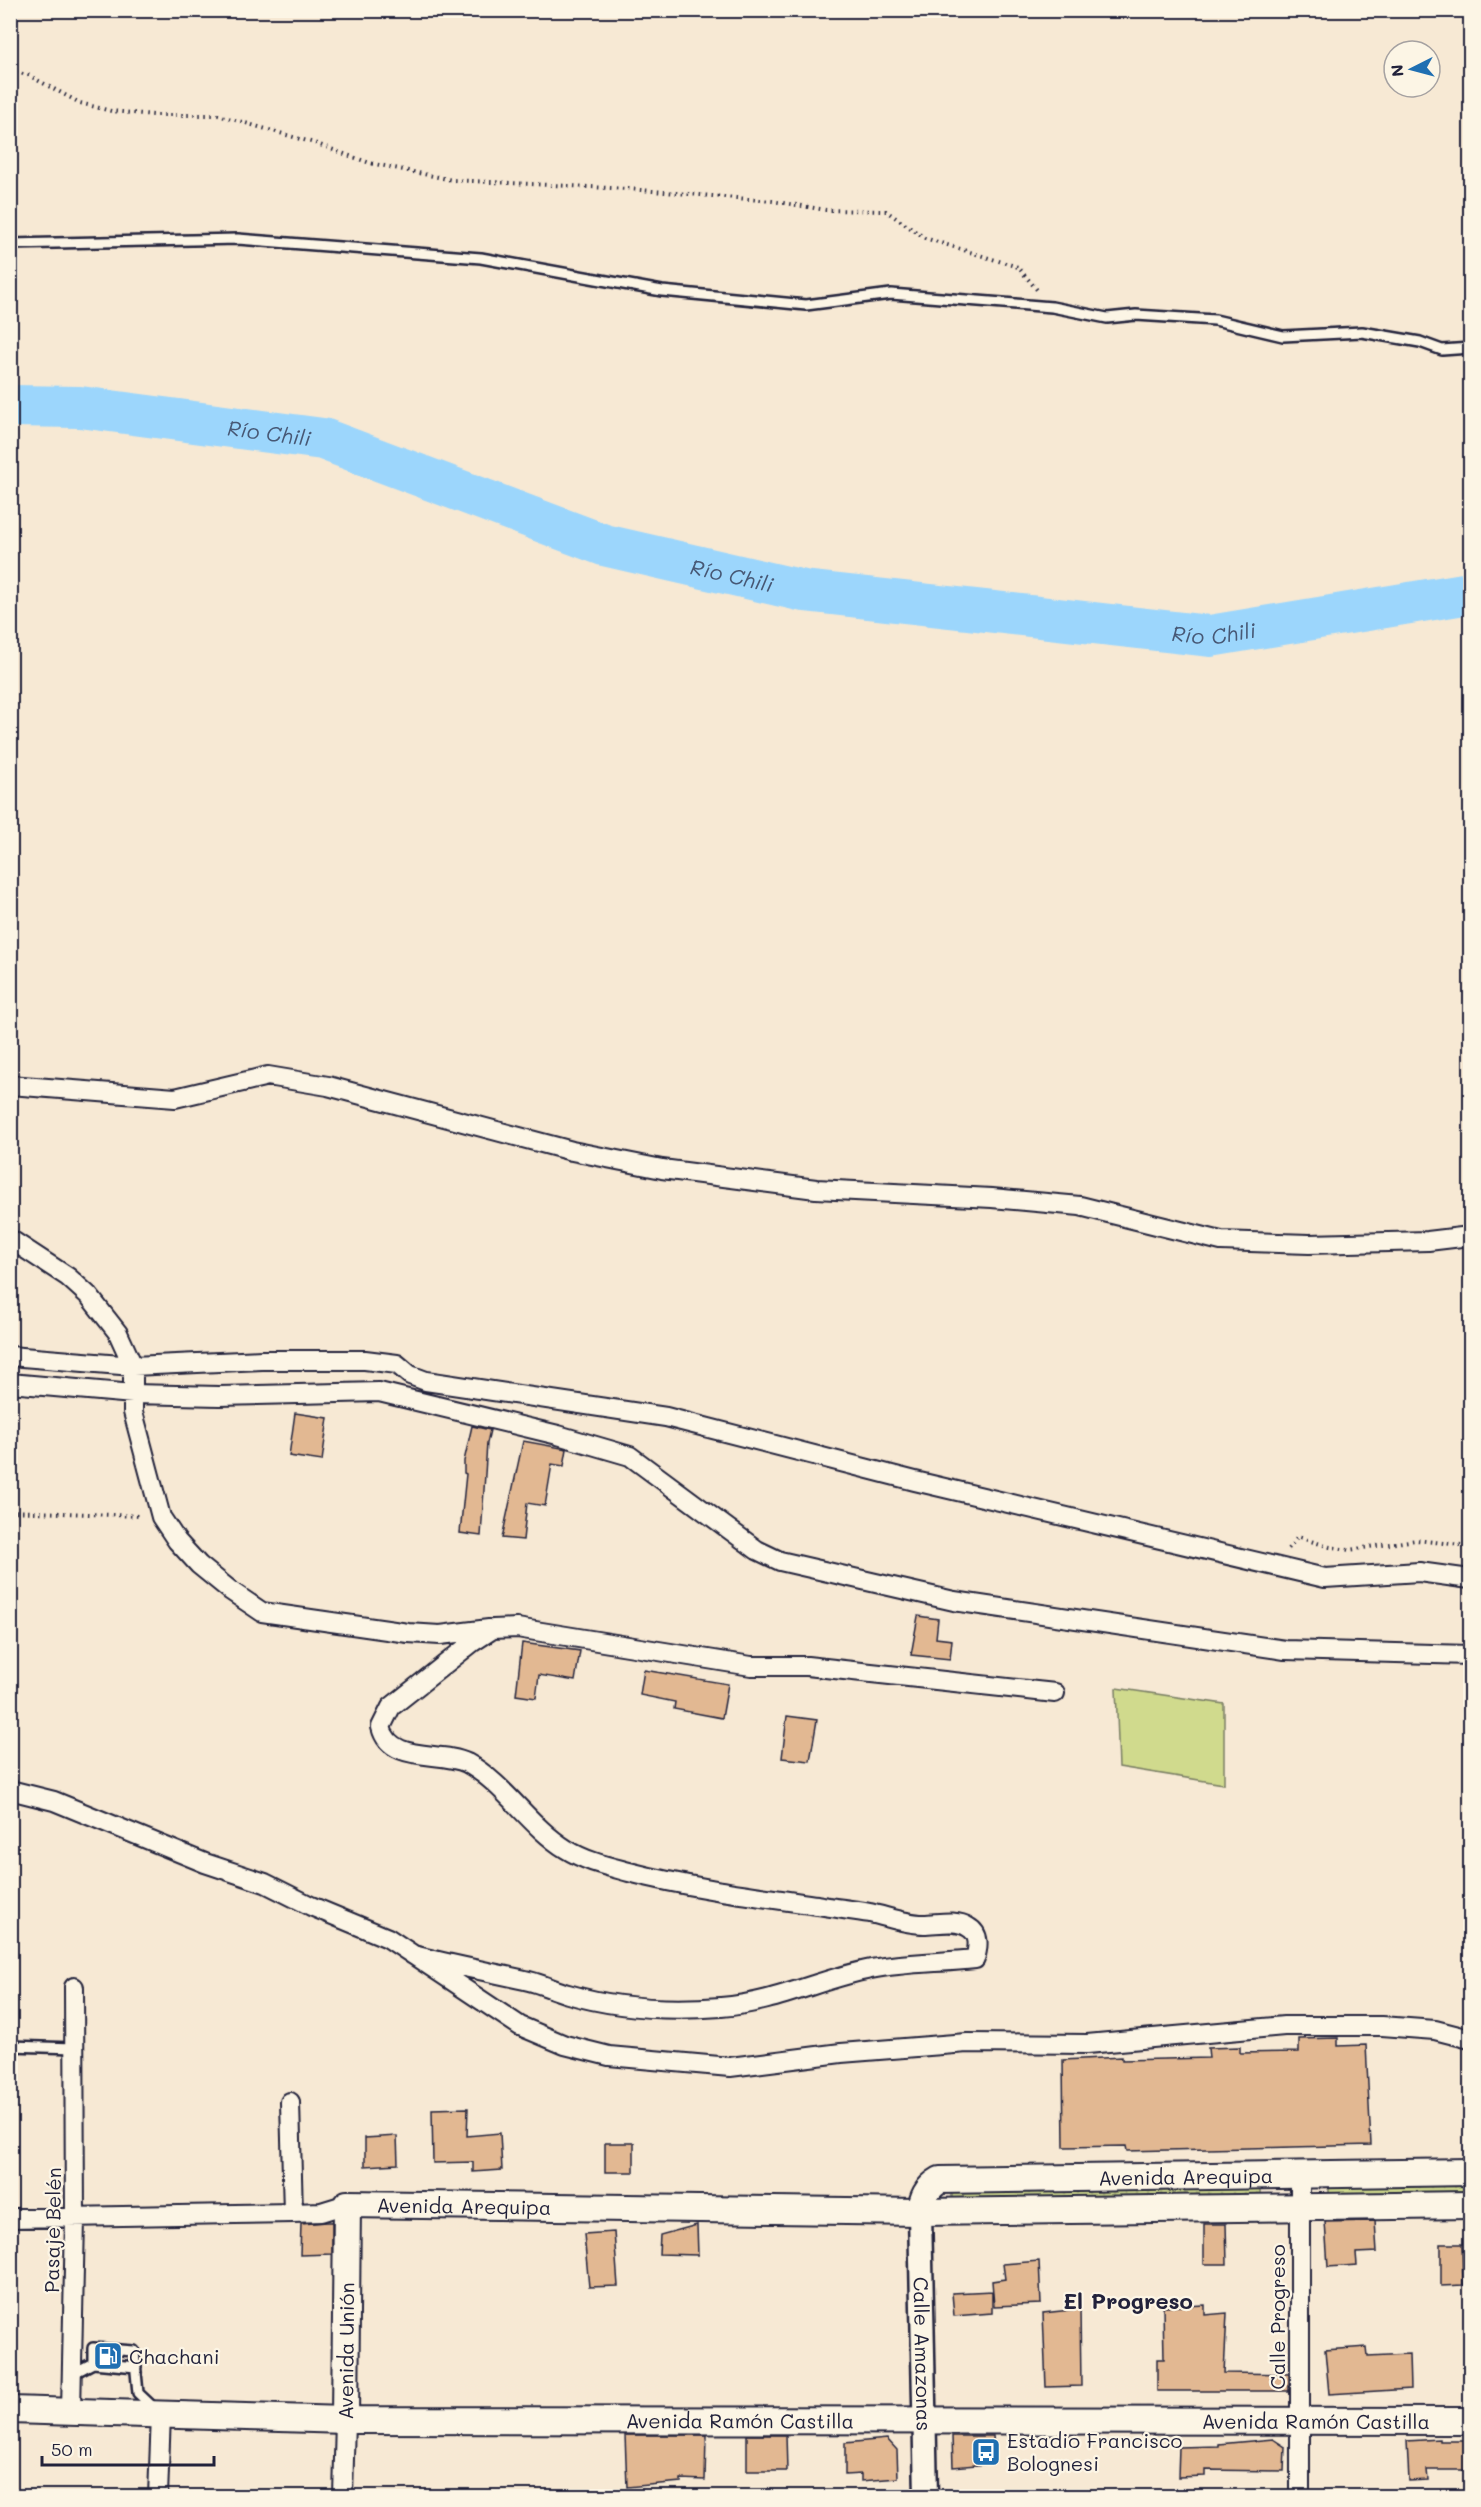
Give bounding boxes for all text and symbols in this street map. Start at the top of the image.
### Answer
north arrow [1382,39,1442,99]
text: N [1386,63,1408,78]
water label: Río Chili [226,413,313,451]
water label: Río Chili [688,552,777,597]
water label: Río Chili [1170,615,1258,650]
street label: Avenida Arequipa [1098,2162,1273,2191]
street label: Pasaje Belén [38,2167,66,2293]
street label: Avenida Arequipa [377,2191,551,2220]
street label: Calle Progreso [1264,2244,1290,2390]
street label: Calle Amazonas [908,2277,938,2431]
street label: Avenida Unión [332,2282,359,2420]
district label: El Progreso [1063,2286,1193,2315]
fuel station icon: Chachani [92,2340,124,2372]
place label: Chachani [129,2343,220,2369]
street label: Avenida Ramón Castilla [626,2407,854,2433]
street label: Avenida Ramón Castilla [1202,2408,1430,2434]
place label: Estadio Francisco Bolognesi [1007,2427,1183,2476]
scale bar [42,2429,214,2467]
bus stop icon: Estadio Francisco Bolognesi [970,2436,1002,2468]
text: 50 m [51,2437,93,2461]

